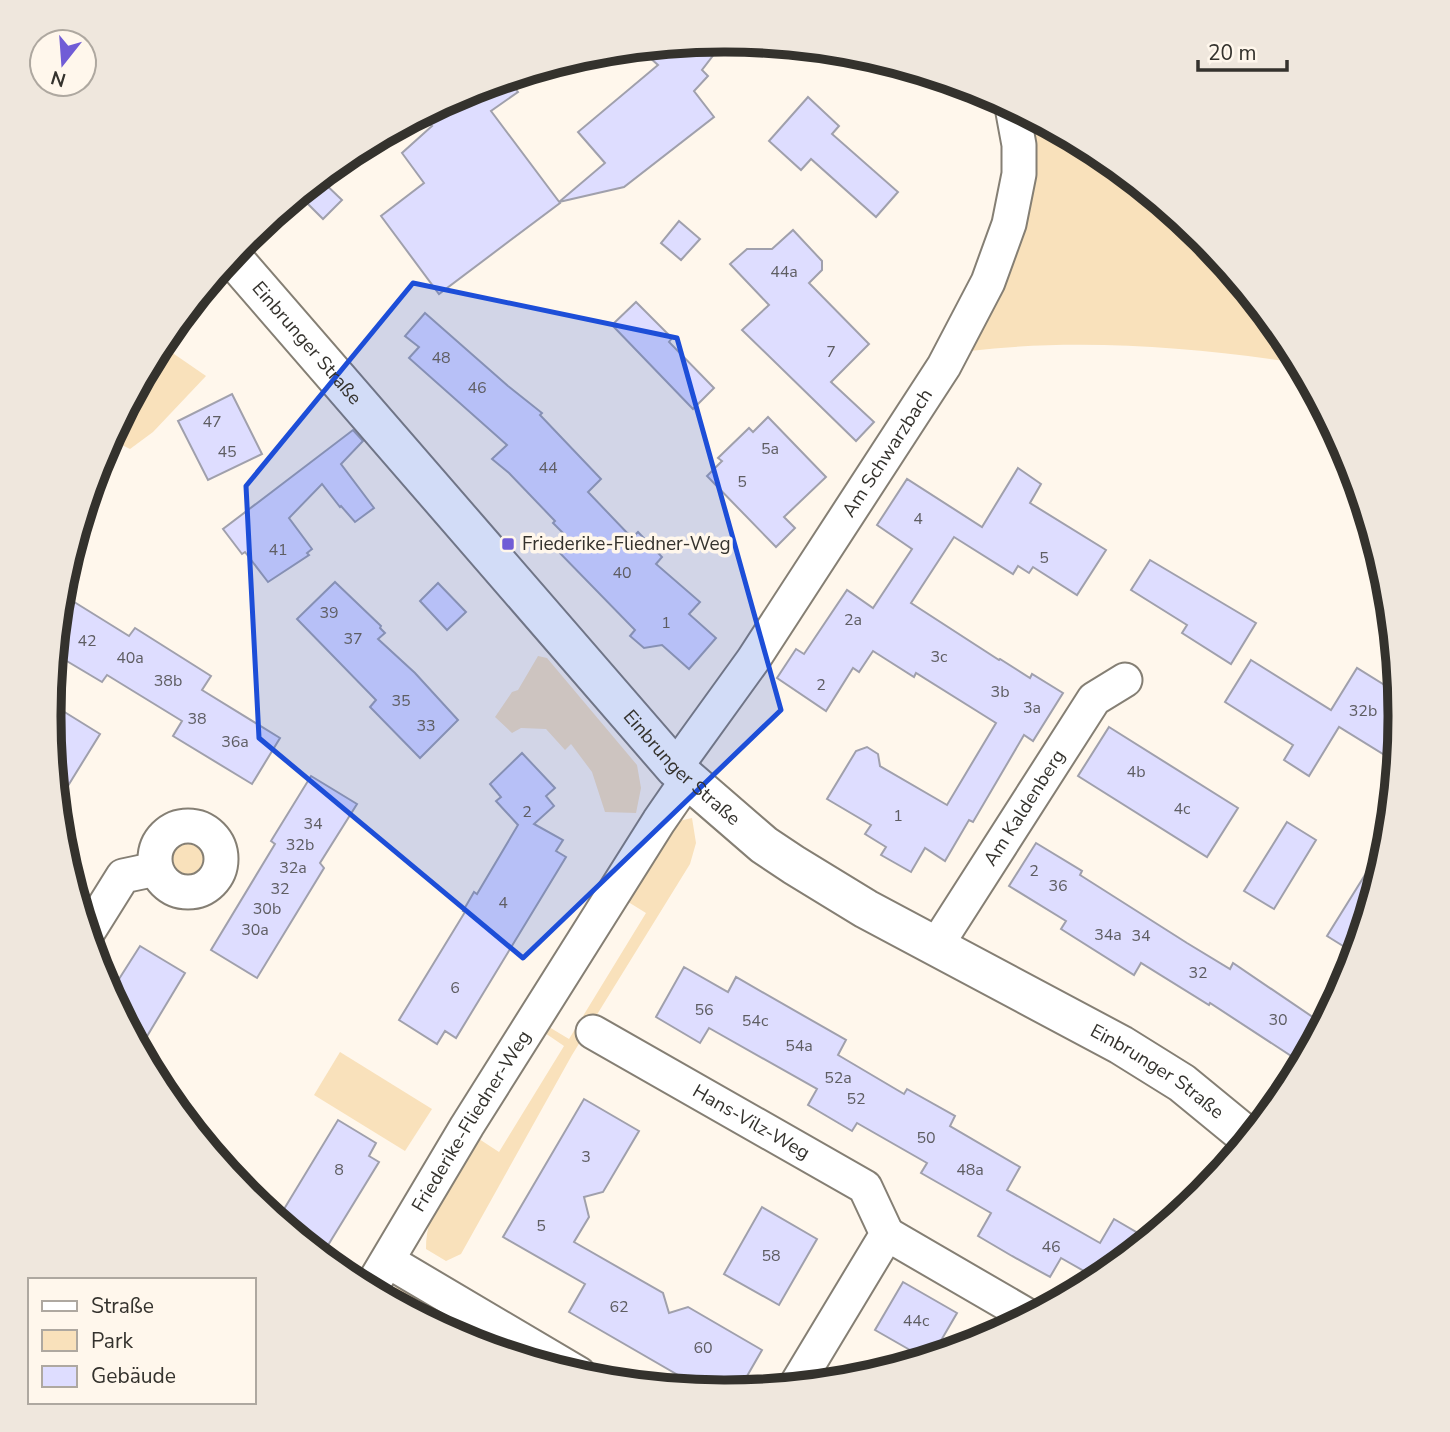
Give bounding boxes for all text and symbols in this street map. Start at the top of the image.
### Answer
north arrow [28,28,98,98]
scale bar [1198,28,1287,72]
text: 20 m [1208,39,1257,67]
text: N [48,64,69,93]
house number: 44a [770,261,798,283]
street label: Einbrunger Straße [246,276,367,410]
house number: 7 [826,341,836,363]
house number: 48 [431,347,451,369]
house number: 46 [467,377,487,399]
street label: Am Schwarzbach [836,384,939,522]
house number: 47 [202,411,222,433]
house number: 5a [761,438,779,460]
house number: 45 [217,441,237,463]
house number: 44 [538,457,558,479]
house number: 5 [737,471,747,493]
house number: 4 [913,508,923,530]
place label: Friederike-Fliedner-Weg [522,531,731,557]
marker: Friederike-Fliedner-Weg [500,536,516,552]
house number: 41 [268,539,288,561]
house number: 5 [1039,547,1049,569]
house number: 40 [612,562,632,584]
house number: 39 [319,602,339,624]
house number: 2a [844,609,862,631]
house number: 1 [661,612,671,634]
house number: 37 [343,628,363,650]
house number: 42 [77,630,97,652]
house number: 3c [930,646,948,668]
house number: 40a [116,647,144,669]
house number: 38b [154,670,182,692]
house number: 2 [816,674,826,696]
house number: 3b [991,681,1009,703]
house number: 35 [391,690,411,712]
house number: 3a [1023,697,1041,719]
house number: 32b [1349,700,1377,722]
street label: Einbrunger Straße [617,704,746,832]
house number: 38 [187,708,207,730]
house number: 33 [416,715,436,737]
house number: 36a [221,731,249,753]
street label: Am Kaldenberg [977,745,1071,871]
house number: 4b [1127,761,1145,783]
house number: 4c [1173,798,1191,820]
house number: 2 [522,801,532,823]
house number: 1 [893,805,903,827]
house number: 34 [303,813,323,835]
house number: 32b [286,834,314,856]
house number: 32a [279,857,307,879]
house number: 2 [1029,860,1039,882]
house number: 36 [1048,875,1068,897]
house number: 32 [270,878,290,900]
house number: 4 [498,892,508,914]
house number: 30b [253,898,281,920]
house number: 30a [241,919,269,941]
house number: 34a [1094,924,1122,946]
house number: 34 [1131,925,1151,947]
house number: 32 [1188,962,1208,984]
house number: 6 [450,977,460,999]
house number: 56 [694,999,714,1021]
house number: 30 [1268,1009,1288,1031]
house number: 54c [742,1010,769,1032]
street label: Einbrunger Straße [1086,1018,1229,1125]
street label: Friederike-Fliedner-Weg [406,1025,537,1217]
house number: 54a [785,1035,813,1057]
house number: 52a [824,1067,852,1089]
street label: Hans-Vilz-Weg [688,1078,815,1166]
house number: 52 [846,1088,866,1110]
house number: 50 [916,1127,936,1149]
house number: 3 [581,1146,591,1168]
house number: 8 [334,1159,344,1181]
house number: 48a [956,1159,984,1181]
house number: 5 [536,1215,546,1237]
house number: 46 [1041,1236,1061,1258]
house number: 58 [761,1245,781,1267]
legend [28,1278,256,1404]
text: Straße [91,1292,154,1320]
house number: 62 [609,1296,629,1318]
house number: 44c [903,1310,930,1332]
text: Park [91,1327,133,1355]
house number: 60 [693,1337,713,1359]
text: Gebäude [91,1362,176,1390]

